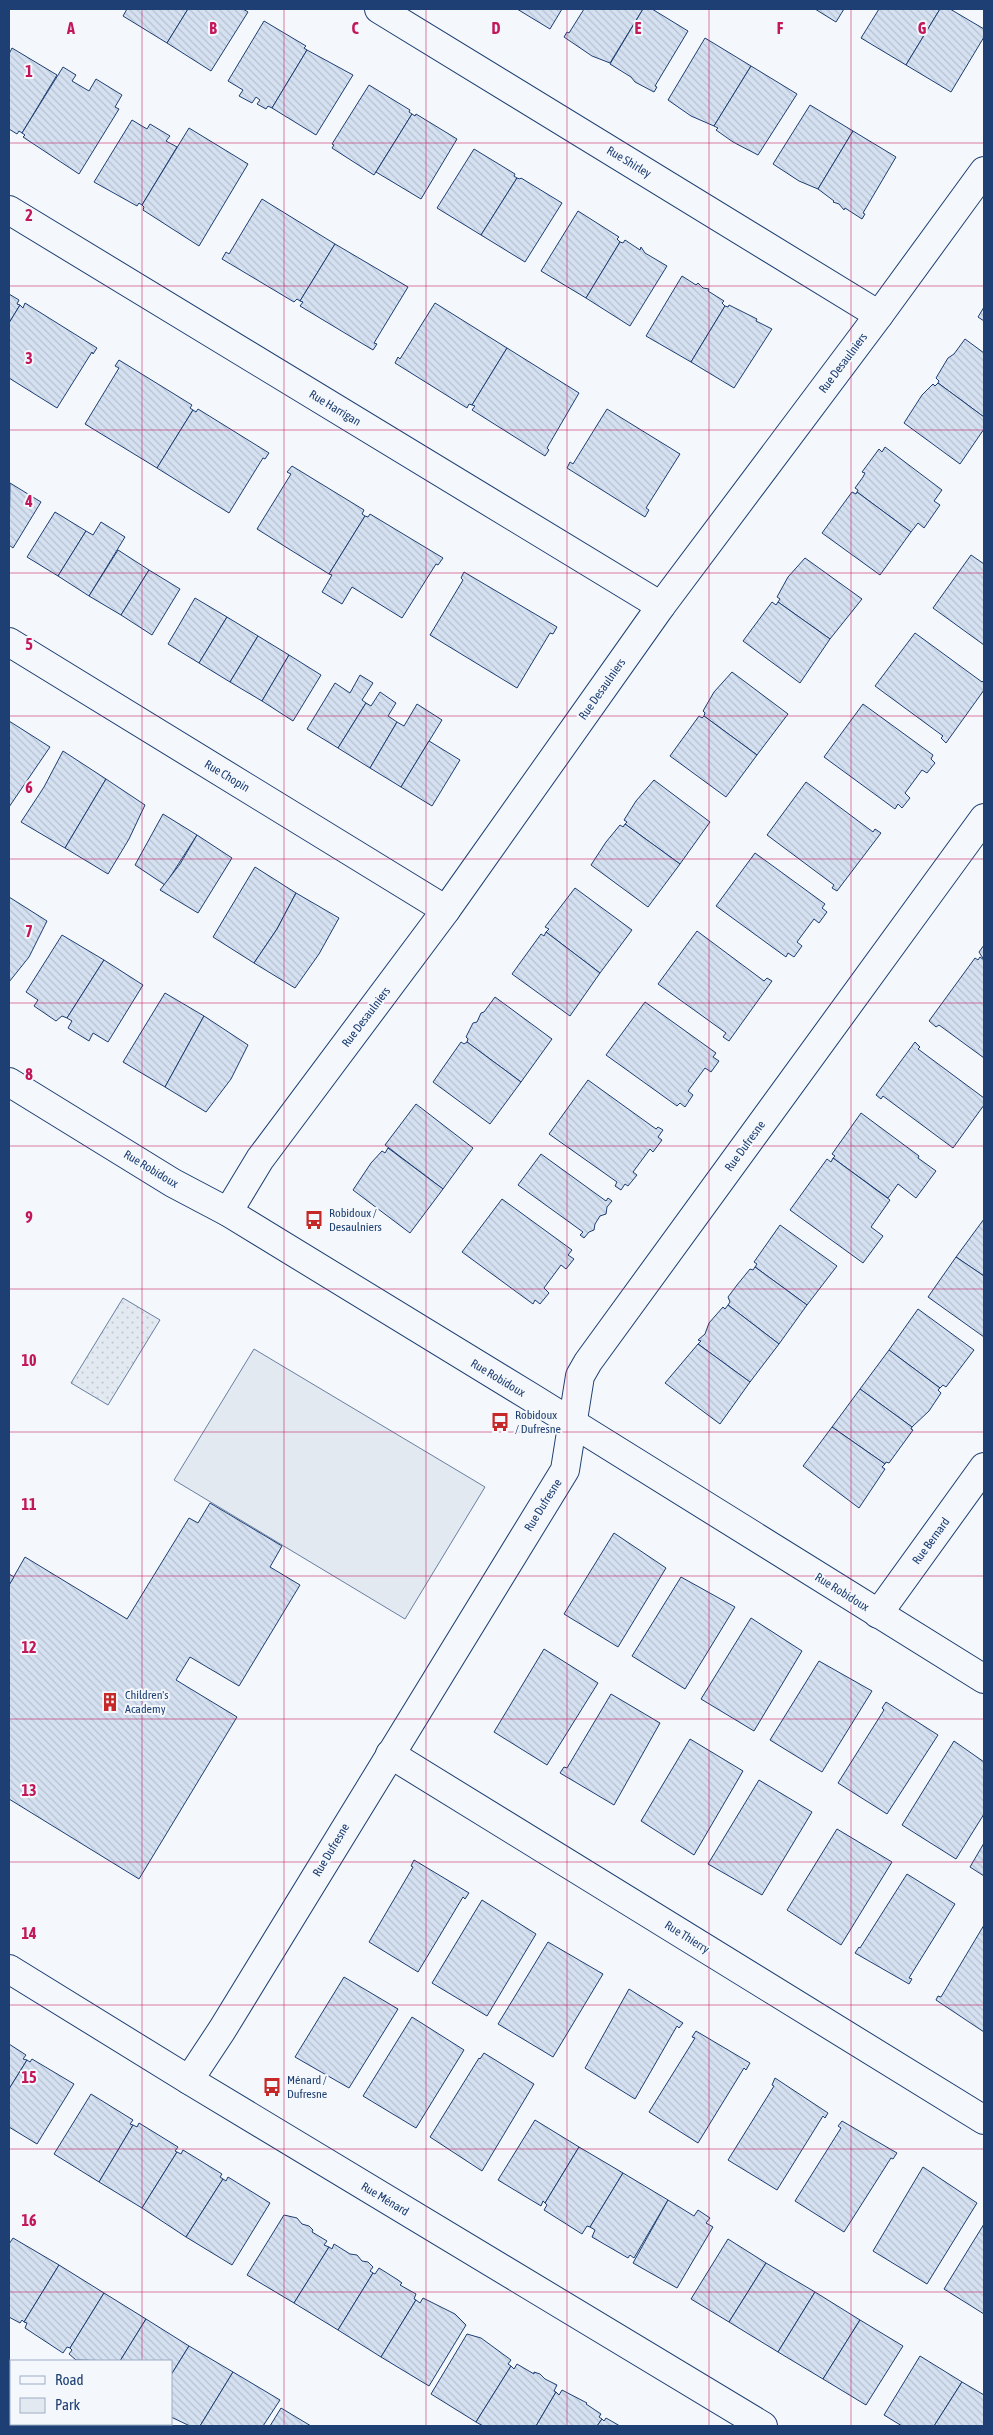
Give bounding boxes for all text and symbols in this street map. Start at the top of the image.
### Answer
text: A [66,19,75,37]
text: B [209,19,217,37]
text: C [351,19,359,37]
text: D [492,19,501,37]
text: E [635,19,642,37]
text: F [777,19,784,37]
text: G [918,19,927,37]
text: 1 [25,62,33,80]
street label: Rue Shirley [604,143,654,181]
text: 2 [25,206,33,224]
street label: Rue Desaulniers [816,330,870,396]
text: 3 [25,349,33,367]
street label: Rue Harrigan [307,387,363,429]
text: 4 [24,492,33,510]
text: 5 [25,635,33,653]
street label: Rue Desaulniers [576,656,628,722]
street label: Rue Chopin [202,757,252,795]
text: 6 [25,778,33,796]
text: 7 [25,922,33,940]
street label: Rue Desaulniers [339,984,393,1050]
text: 8 [25,1065,33,1083]
street label: Rue Dufresne [722,1118,768,1174]
street label: Rue Robidoux [121,1147,181,1191]
place label: Robidoux / Desaulniers [329,1206,382,1234]
text: 9 [25,1208,33,1226]
bus stop icon: Robidoux / Desaulniers [303,1209,325,1231]
text: 10 [21,1351,37,1369]
street label: Rue Robidoux [468,1356,528,1400]
place label: Robidoux / Dufresne [515,1408,561,1436]
bus stop icon: Robidoux / Dufresne [489,1411,511,1433]
street label: Rue Dufresne [521,1476,565,1534]
text: 11 [21,1495,37,1513]
street label: Rue Bernard [909,1515,953,1567]
street label: Rue Robidoux [812,1570,872,1614]
text: 12 [21,1638,37,1656]
place label: Children's Academy [125,1688,169,1716]
building icon: Children's Academy [99,1691,121,1713]
text: 13 [21,1781,37,1799]
street label: Rue Dufresne [310,1821,352,1879]
street label: Rue Thierry [662,1918,712,1956]
text: 14 [21,1924,37,1942]
text: 15 [21,2068,37,2086]
place label: Ménard / Dufresne [287,2073,327,2101]
bus stop icon: Ménard / Dufresne [261,2076,283,2098]
street label: Rue Ménard [359,2179,411,2219]
text: 16 [21,2211,37,2229]
legend [10,2360,172,2425]
text: Road [55,2371,84,2388]
text: Park [55,2396,80,2413]

